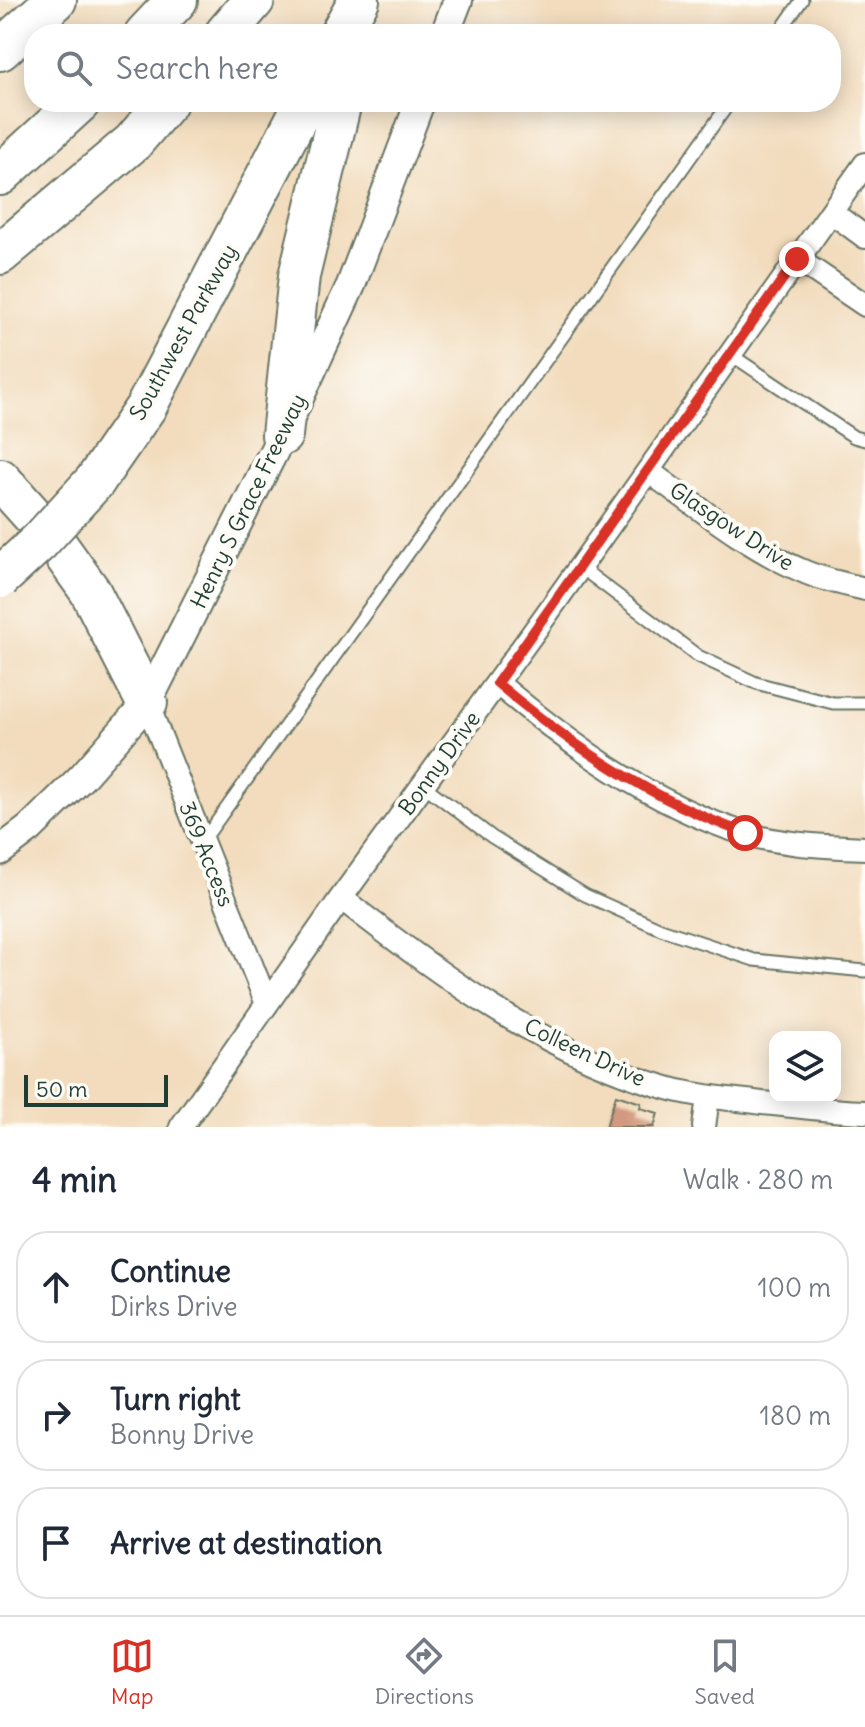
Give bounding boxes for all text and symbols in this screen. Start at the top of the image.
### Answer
search box [24,24,841,112]
icon: search [52,46,96,90]
text: Search here [116,49,279,87]
street label: Southwest Parkway [123,239,243,425]
route end [779,241,815,277]
street label: Henry S Grace Freeway [184,389,312,613]
street label: Glasgow Drive [665,475,799,577]
street label: Bonny Drive [392,705,486,821]
street label: 369 Access [173,797,241,911]
route start [727,815,763,851]
street label: Colleen Drive [520,1012,650,1092]
map controls [769,1031,841,1103]
button: layers [769,1031,841,1103]
scale bar [24,1071,168,1107]
text: 50 m [36,1075,88,1103]
text: 4 min [32,1158,117,1201]
text: Walk · 280 m [683,1163,833,1196]
text: Continue [110,1252,231,1290]
icon: ahead [34,1265,78,1309]
text: 100 m [757,1271,831,1304]
text: Dirks Drive [110,1290,238,1323]
text: Turn right [110,1380,241,1418]
icon: right [34,1393,78,1437]
text: 180 m [760,1399,831,1432]
text: Bonny Drive [110,1418,254,1451]
icon: arrive [34,1521,78,1565]
text: Arrive at destination [110,1524,382,1562]
tab: Map [110,1634,154,1710]
tab: Directions [375,1634,474,1710]
tab: Saved [694,1634,755,1710]

